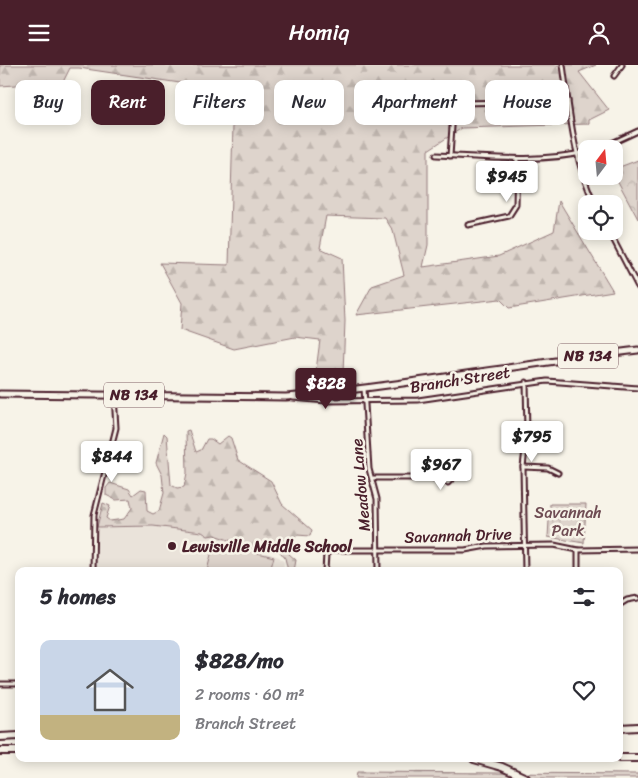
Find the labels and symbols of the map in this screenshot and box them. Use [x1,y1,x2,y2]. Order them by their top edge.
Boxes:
north arrow [578,140,622,185]
pin: $945 [477,161,537,203]
road number: NB 134 [558,343,618,369]
street label: Branch Street [408,357,512,402]
pin: $828 [296,367,356,410]
road number: NB 134 [104,383,164,407]
pin: $795 [502,421,562,463]
street label: Meadow Lane [342,437,379,533]
pin: $844 [82,441,142,483]
pin: $967 [411,449,471,491]
park label: Savannah Park [534,498,602,545]
street label: Savannah Drive [404,519,512,552]
place label: Lewisville Middle School [182,532,353,561]
marker: Lewisville Middle School [166,540,178,552]

